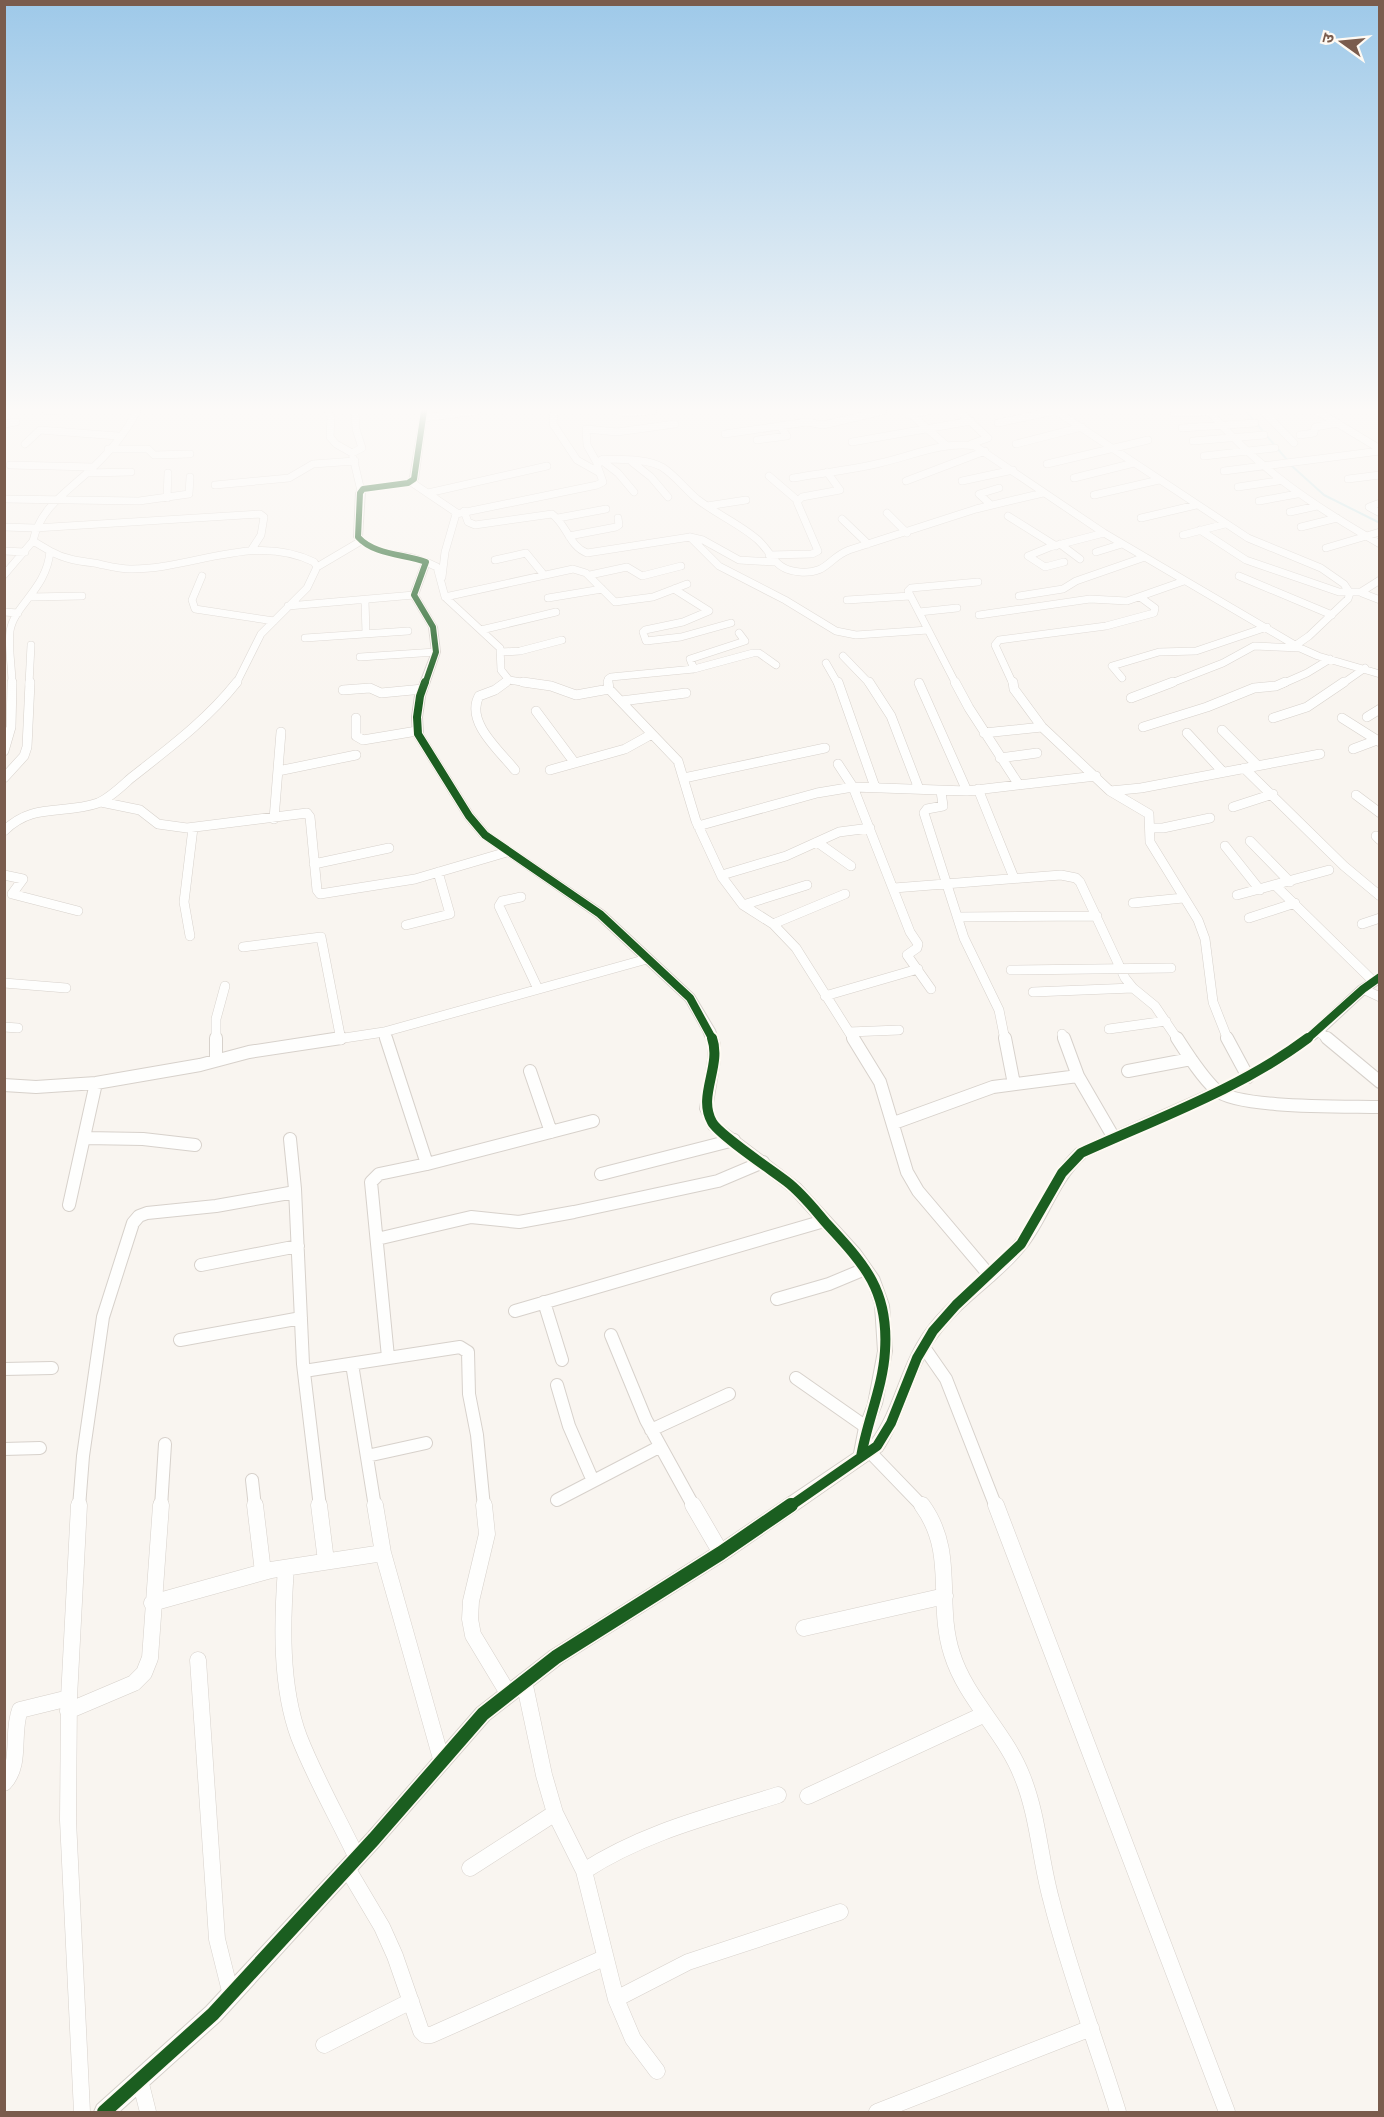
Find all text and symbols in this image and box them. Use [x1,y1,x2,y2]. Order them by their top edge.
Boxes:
north arrow [1312,12,1372,72]
text: उ [1316,30,1340,45]

